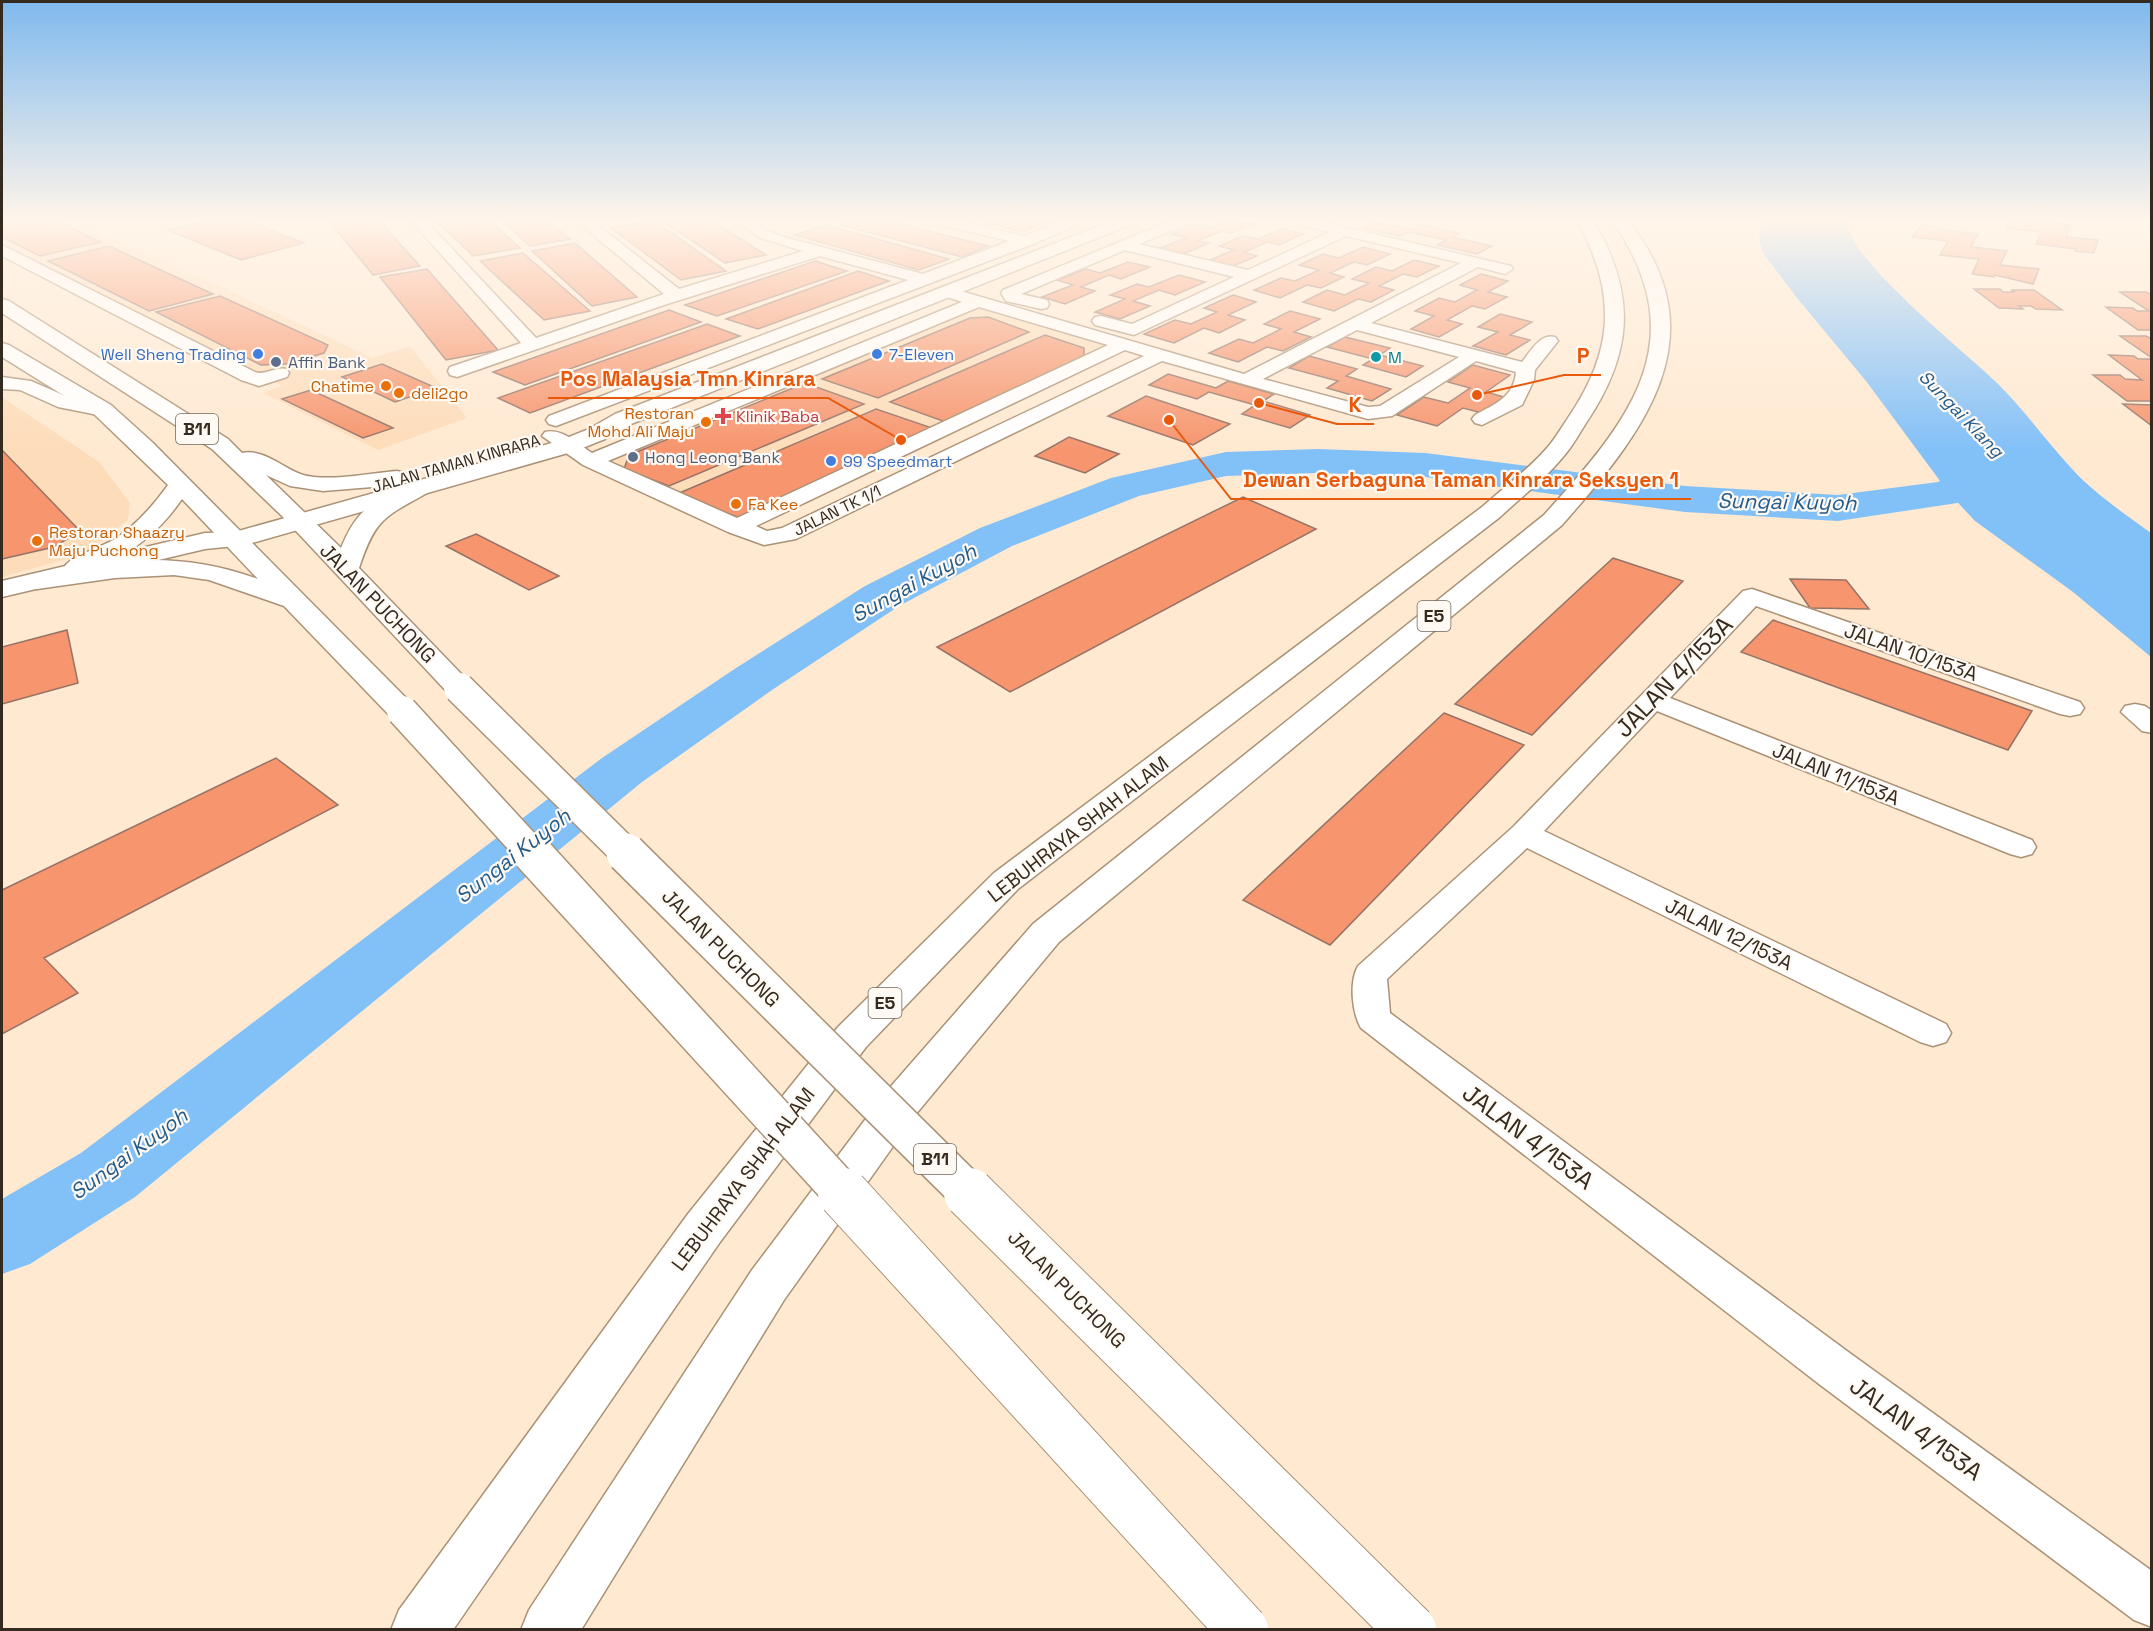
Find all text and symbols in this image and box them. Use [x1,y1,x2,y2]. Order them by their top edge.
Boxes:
callout: P [1564,336,1601,375]
text: P [1577,342,1590,369]
place label: Well Sheng Trading [101,344,246,365]
place label: 7-Eleven [889,344,954,365]
marker: Well Sheng Trading [251,347,265,361]
marker: 7-Eleven [870,347,884,361]
place label: M [1388,347,1402,368]
marker: M [1369,350,1383,364]
place label: Affin Bank [288,352,366,373]
marker: Affin Bank [269,355,283,369]
callout: Pos Malaysia Tmn Kinrara [548,359,828,398]
text: Pos Malaysia Tmn Kinrara [560,365,816,392]
water label: Sungai Klang [1914,365,2010,463]
place label: Chatime [311,376,374,397]
marker: Chatime [379,379,393,393]
place label: deli2go [411,383,468,404]
callout: K [1337,385,1374,424]
marker: deli2go [392,386,406,400]
text: K [1348,391,1362,418]
place label: Restoran Mohd Ali Maju [587,403,694,442]
place label: Klinik Baba [736,406,819,427]
marker: Klinik Baba [714,407,732,425]
road number: B11 [176,414,218,444]
marker: Restoran Mohd Ali Maju [699,415,713,429]
street label: JALAN TAMAN KINRARA [370,429,543,498]
place label: Hong Leong Bank [645,447,780,468]
marker: Hong Leong Bank [626,450,640,464]
place label: 99 Speedmart [843,451,952,472]
marker: 99 Speedmart [824,454,838,468]
callout: Dewan Serbaguna Taman Kinrara Seksyen 1 [1231,460,1691,499]
text: Dewan Serbaguna Taman Kinrara Seksyen 1 [1243,466,1679,493]
street label: JALAN TK 1/1 [790,480,884,541]
water label: Sungai Kuyoh [1717,487,1858,516]
place label: Fa Kee [748,494,798,515]
marker: Fa Kee [729,497,743,511]
place label: Restoran Shaazry Maju Puchong [49,522,185,561]
marker: Restoran Shaazry Maju Puchong [30,534,44,548]
water label: Sungai Kuyoh [846,537,982,628]
street label: JALAN PUCHONG [314,538,442,668]
road number: E5 [1418,601,1450,631]
street label: JALAN 4/153A [1608,609,1739,744]
street label: JALAN 10/153A [1841,617,1982,687]
street label: JALAN 11/153A [1769,737,1904,811]
street label: LEBUHRAYA SHAH ALAM [982,750,1174,908]
water label: Sungai Kuyoh [450,802,577,909]
street label: JALAN PUCHONG [656,883,786,1013]
street label: JALAN 12/153A [1661,892,1797,976]
road number: E5 [868,988,902,1018]
street label: JALAN 4/153A [1456,1077,1600,1196]
street label: LEBUHRAYA SHAH ALAM [665,1082,821,1276]
water label: Sungai Kuyoh [65,1101,194,1205]
road number: B11 [914,1144,956,1174]
street label: JALAN PUCHONG [1002,1224,1132,1354]
street label: JALAN 4/153A [1844,1370,1989,1487]

